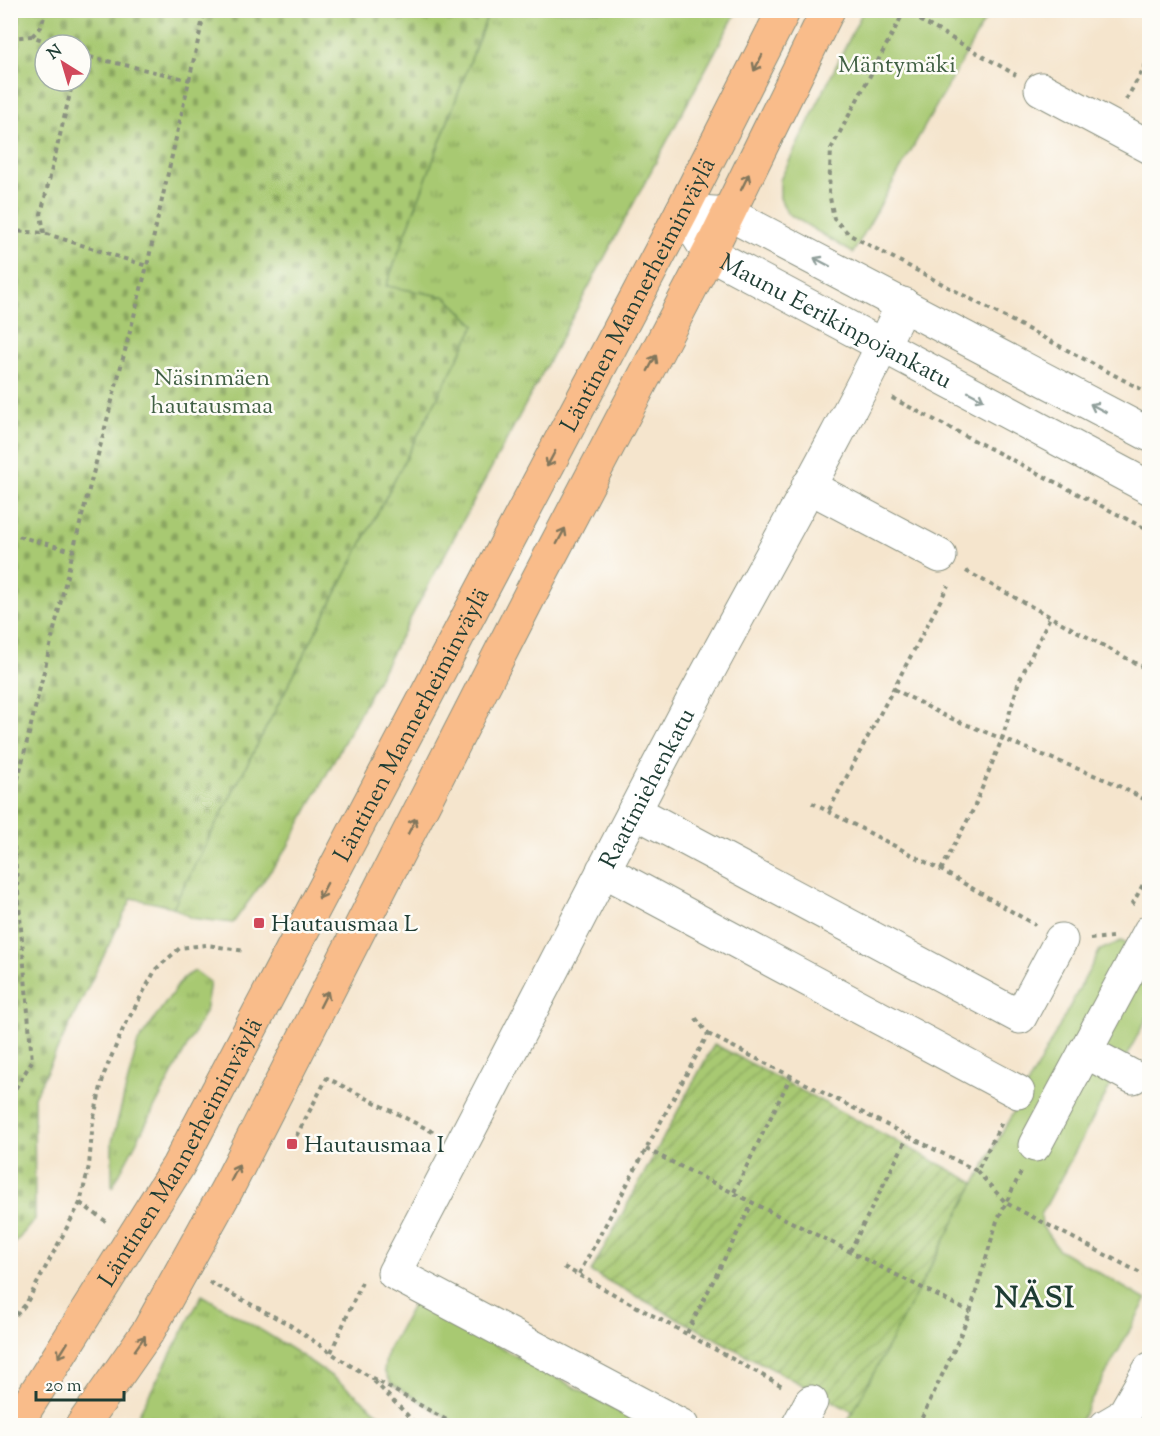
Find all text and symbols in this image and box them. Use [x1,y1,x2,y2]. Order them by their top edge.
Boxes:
north arrow [33,33,93,93]
text: N [43,40,68,66]
park label: Mäntymäki [838,49,956,83]
one-way arrow [752,53,763,71]
street label: Läntinen Mannerheiminväylä [553,153,725,439]
one-way arrow [739,173,751,191]
street label: Maunu Eerikinpojankatu [713,247,958,399]
one-way arrow [813,256,831,268]
one-way arrow [646,354,658,372]
park label: Näsinmäen hautausmaa [151,362,273,424]
one-way arrow [967,390,984,402]
one-way arrow [1090,402,1107,414]
one-way arrow [545,450,557,467]
one-way arrow [556,527,567,545]
street label: Läntinen Mannerheiminväylä [326,583,499,868]
street label: Raatimiehenkatu [592,702,705,875]
one-way arrow [407,817,418,835]
one-way arrow [317,882,328,900]
place label: Hautausmaa L [271,908,418,942]
marker: Hautausmaa L [252,916,266,930]
one-way arrow [318,991,330,1009]
street label: Läntinen Mannerheiminväylä [91,1012,272,1294]
place label: Hautausmaa I [304,1129,445,1163]
marker: Hautausmaa I [285,1137,299,1151]
one-way arrow [230,1165,241,1183]
district label: NÄSI [994,1278,1076,1321]
one-way arrow [134,1336,146,1352]
one-way arrow [57,1341,69,1358]
scale bar [36,1364,124,1402]
text: 20 m [45,1374,82,1400]

